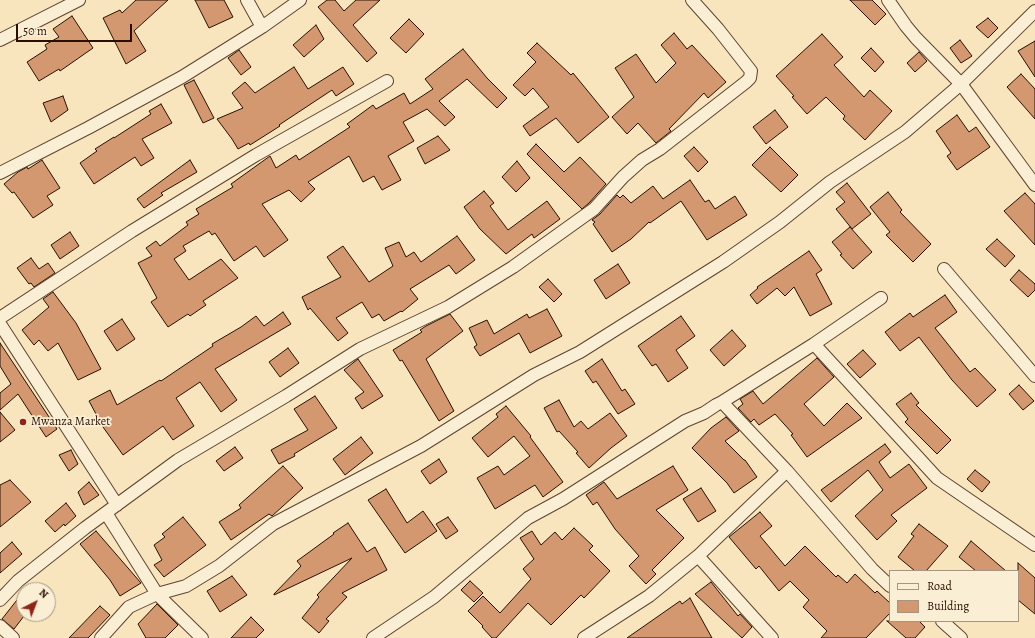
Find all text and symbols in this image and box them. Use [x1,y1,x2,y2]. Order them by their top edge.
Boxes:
scale bar [18,16,134,42]
text: 50 m [23,23,47,39]
place label: Mwanza Market [31,415,110,429]
marker: Mwanza Market [18,417,28,427]
legend [889,570,1019,622]
text: Road [927,578,952,594]
north arrow [16,582,56,622]
text: N [36,585,52,602]
text: Building [927,598,969,614]

